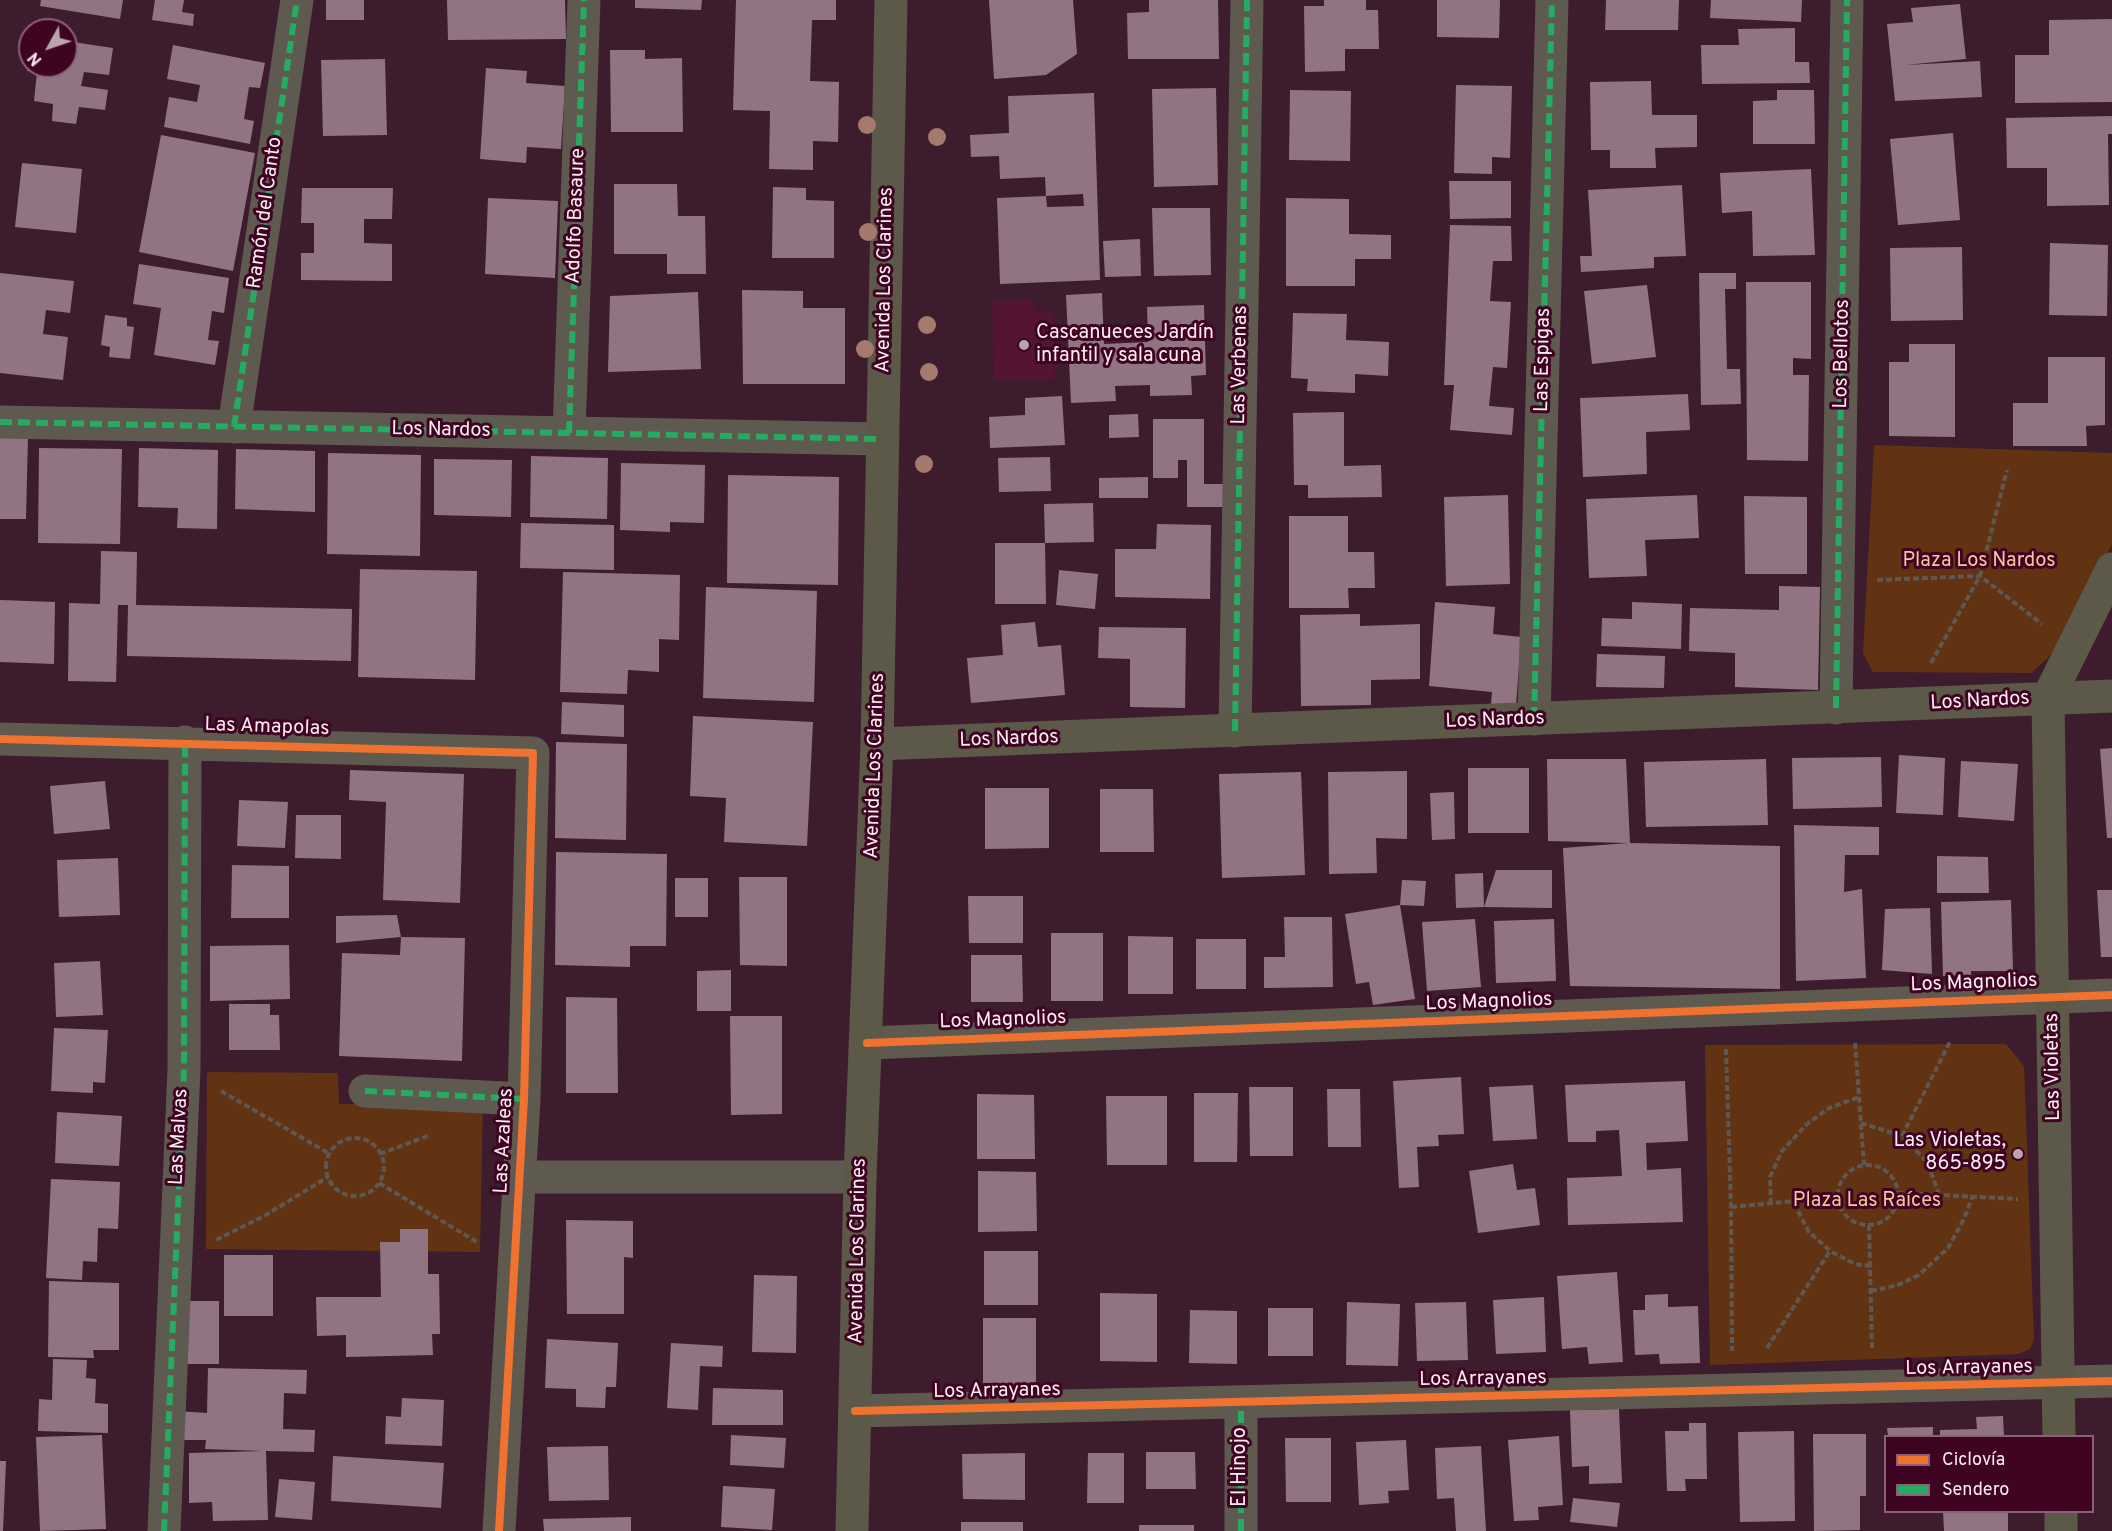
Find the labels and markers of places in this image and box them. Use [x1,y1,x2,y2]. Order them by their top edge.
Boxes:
place label: Cascanueces Jardín infantil y sala cuna [1036,322,1214,369]
marker: Cascanueces Jardín infantil y sala cuna [1017,338,1031,352]
place label: Las Violetas, 865-895 [1893,1130,2006,1177]
marker: Las Violetas, 865-895 [2011,1147,2025,1161]

